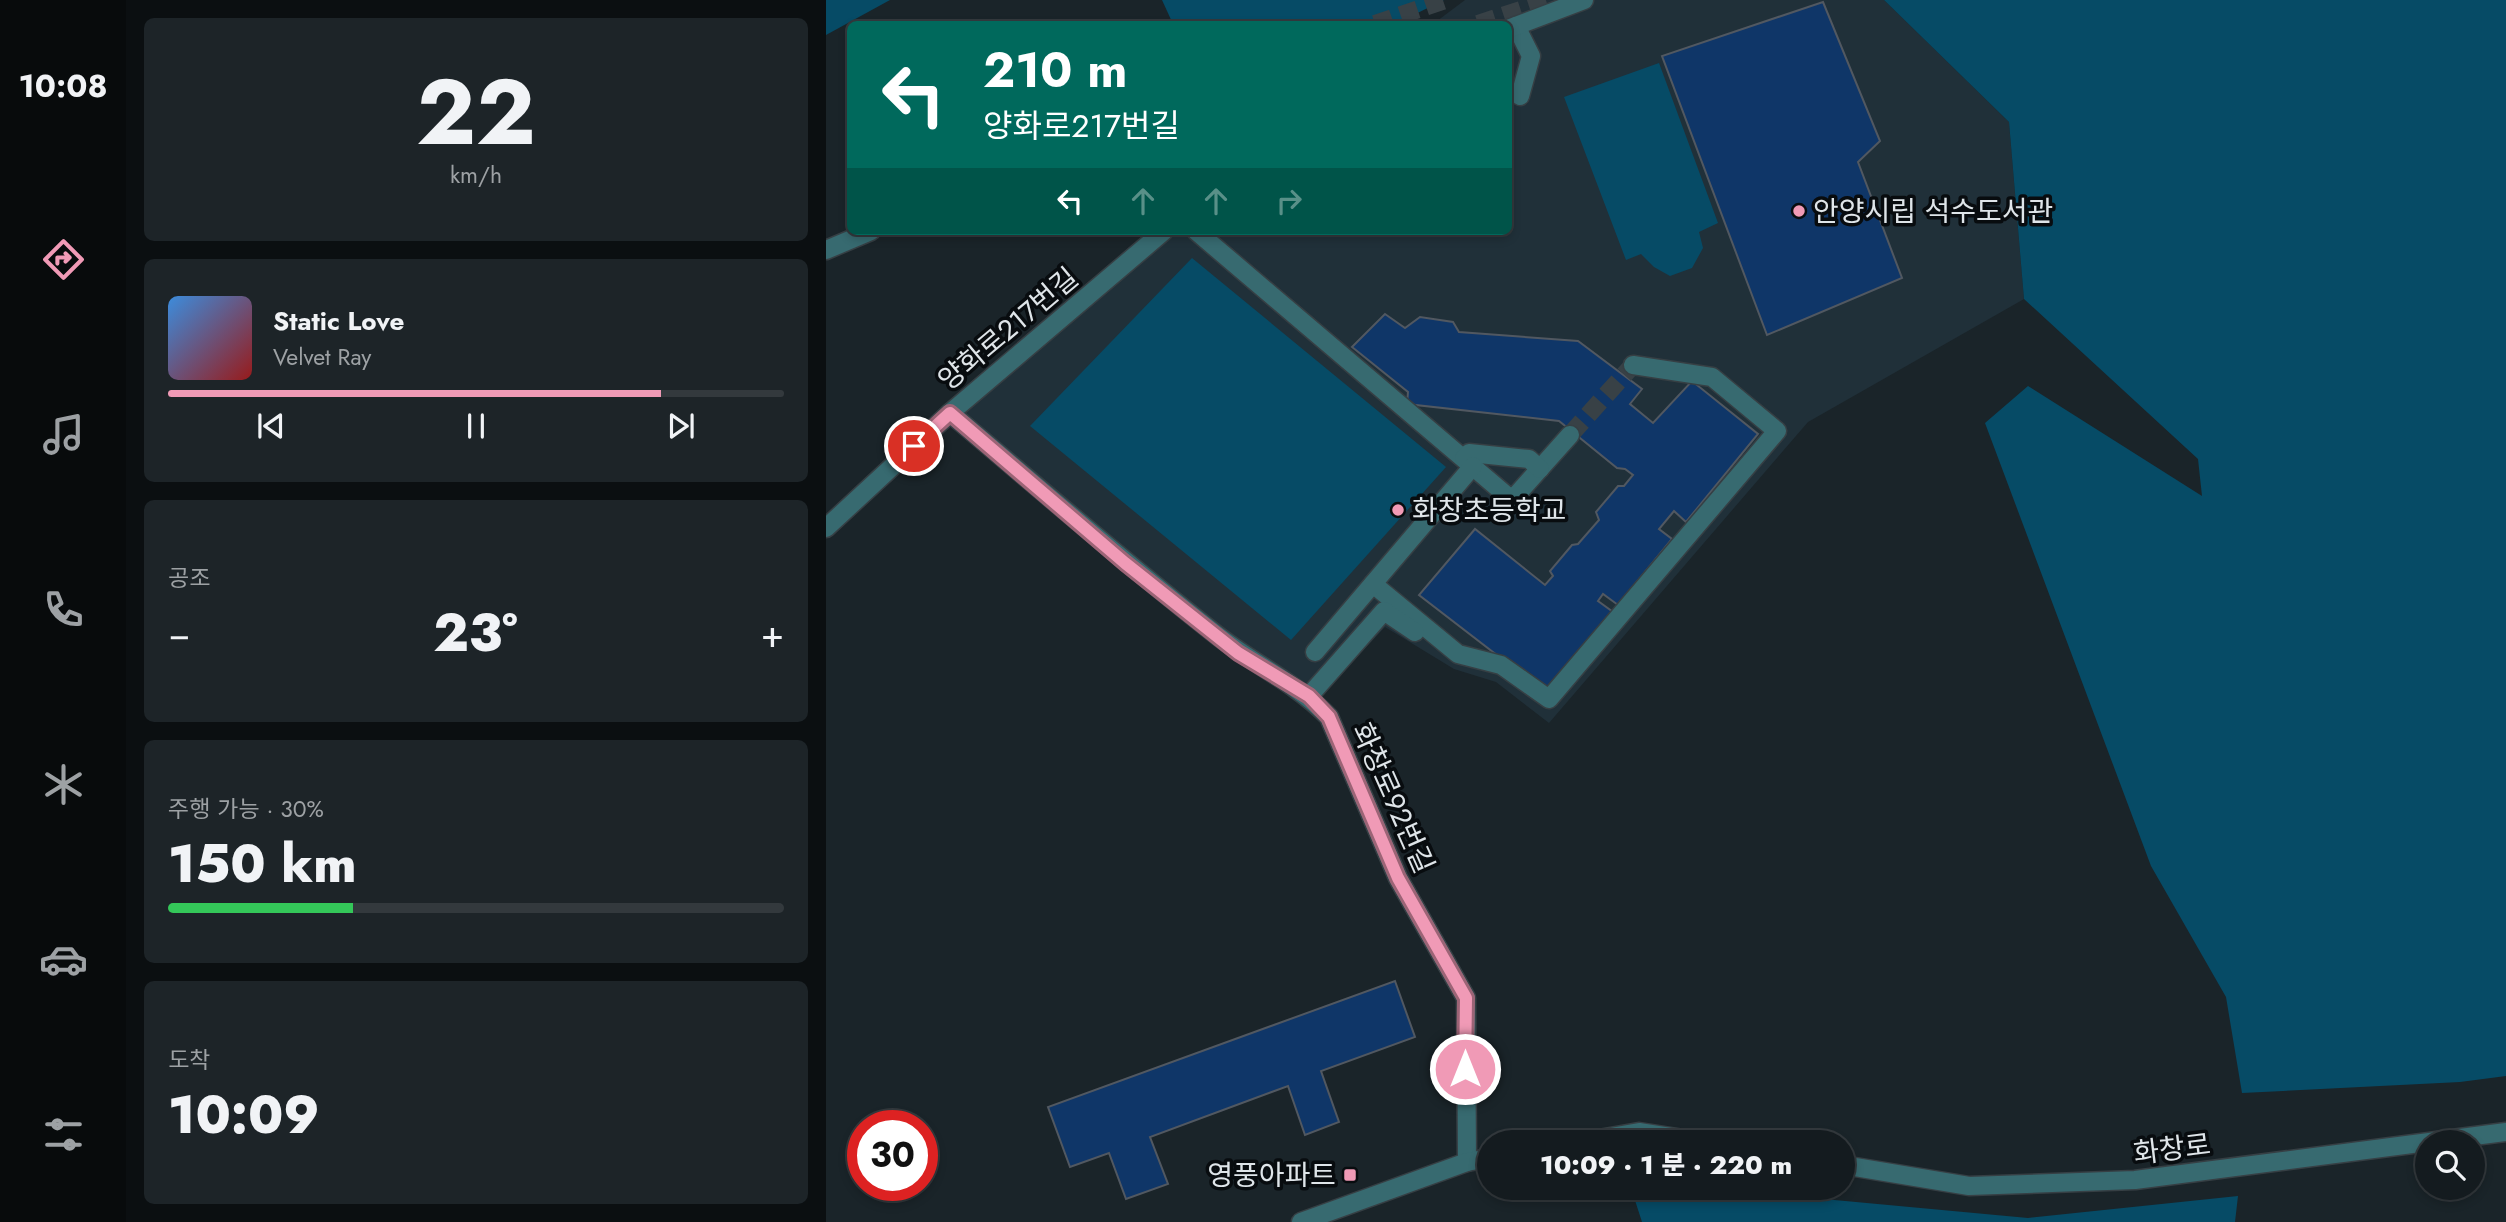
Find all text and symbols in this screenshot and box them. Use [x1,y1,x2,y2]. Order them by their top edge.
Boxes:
text: 210 m [983,35,1127,105]
text: 22 [416,47,536,178]
icon: left [868,49,959,140]
text: 10:08 [18,63,108,109]
text: 양화로217번길 [983,103,1180,149]
text: km/h [450,158,502,192]
icon: left [1051,182,1089,220]
icon: ahead [1124,182,1162,220]
icon: ahead [1197,182,1235,220]
icon: right [1270,182,1308,220]
place label: 안양시립 석수도서관 [1813,191,2053,232]
marker: 안양시립 석수도서관 [1791,203,1807,219]
icon: directions [39,235,88,284]
street label: 양화로217번길 [929,258,1087,400]
text: Static Love [273,302,405,340]
text: Velvet Ray [273,340,371,374]
icon: previous [252,407,290,445]
icon: pause [457,407,495,445]
icon: next [662,407,700,445]
icon: music [39,410,88,459]
pin [884,416,944,476]
icon: arrive [895,427,933,465]
place label: 화창초등학교 [1412,490,1567,531]
marker: 화창초등학교 [1390,502,1406,518]
text: 공조 [168,561,210,595]
icon: phone [39,585,88,634]
text: 23° [433,595,518,671]
text: − [168,606,190,661]
text: + [761,606,784,661]
street label: 화창로92번길 [1342,716,1444,880]
icon: climate [39,760,88,809]
text: 주행 가능 · 30% [168,792,324,826]
text: 150 km [168,826,357,902]
icon: car [39,935,88,984]
position arrow [1428,1032,1502,1106]
text: 도착 [168,1043,210,1077]
text: 10:09 [168,1077,320,1153]
icon: filters [39,1110,88,1159]
speed limit sign: 30 [847,1110,938,1201]
street label: 화창로 [2131,1124,2213,1174]
map controls [2415,1130,2485,1200]
button: search [2415,1130,2485,1200]
text: 10:09 · 1 분 · 220 m [1540,1146,1792,1184]
place label: 영풍아파트 [1207,1155,1336,1196]
marker: 영풍아파트 [1342,1167,1358,1183]

